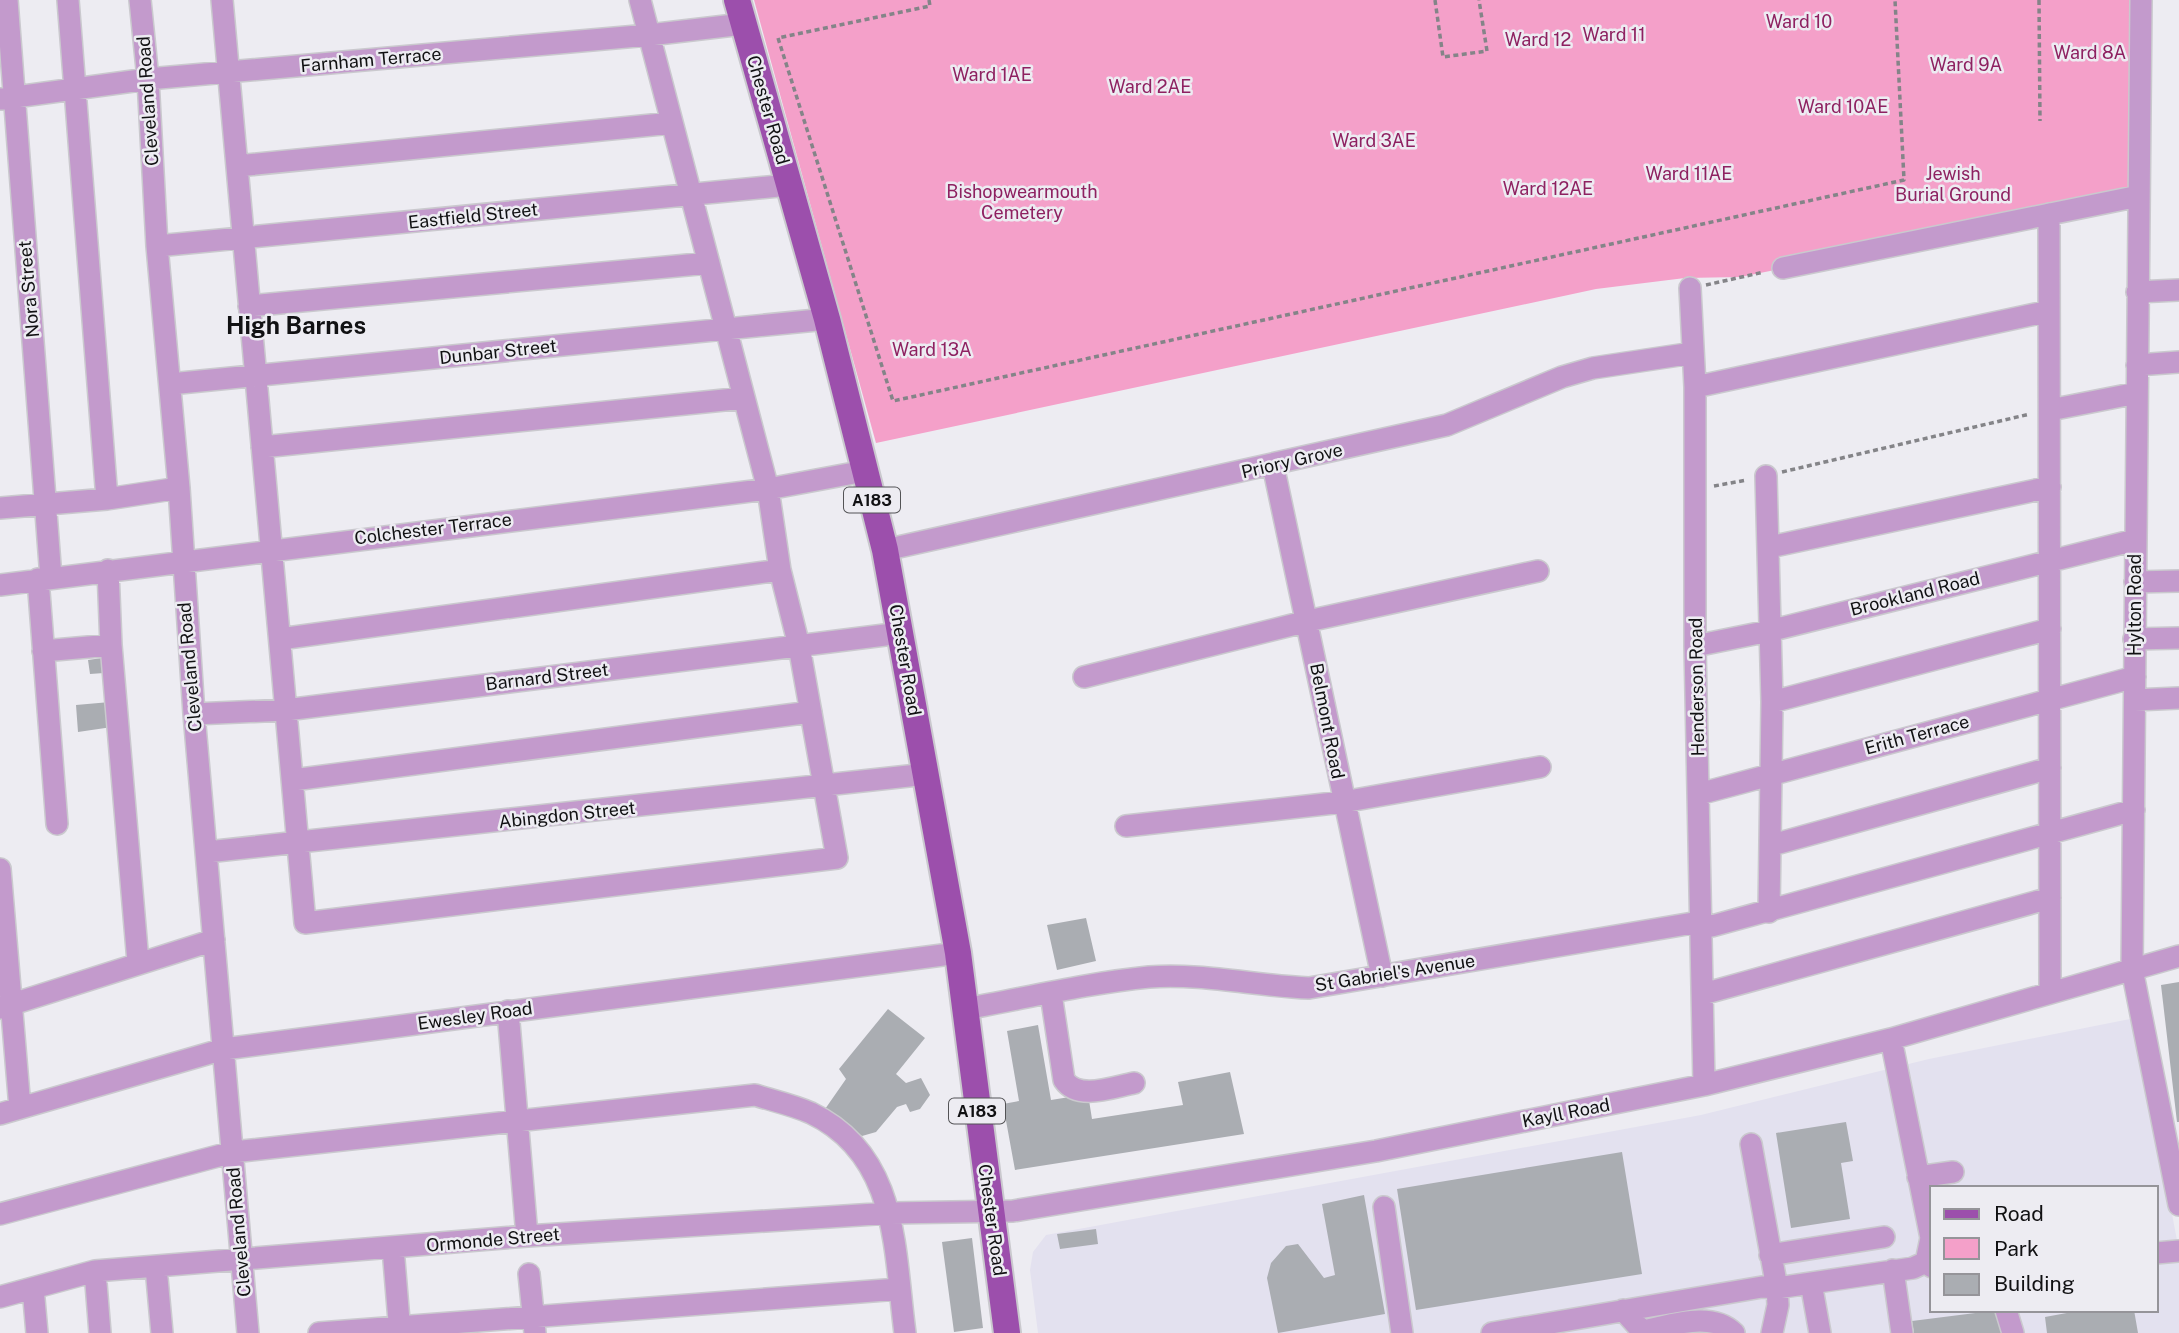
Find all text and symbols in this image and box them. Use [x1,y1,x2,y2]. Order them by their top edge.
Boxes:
park label: Ward 10 [1766,11,1832,32]
park label: Ward 11 [1583,24,1646,45]
park label: Ward 12 [1505,29,1571,50]
street label: Cleveland Road [132,35,163,167]
park label: Ward 8A [2054,42,2127,63]
street label: Farnham Terrace [300,43,442,76]
street label: Chester Road [743,53,794,167]
park label: Ward 9A [1930,54,2002,75]
park label: Ward 1AE [952,64,1032,85]
park label: Ward 2AE [1108,76,1192,97]
park label: Ward 10AE [1798,96,1888,117]
park label: Ward 3AE [1332,130,1416,151]
park label: Ward 11AE [1646,163,1732,184]
park label: Jewish Burial Ground [1895,163,2011,205]
park label: Ward 12AE [1503,178,1593,199]
park label: Bishopwearmouth Cemetery [946,181,1098,223]
street label: Eastfield Street [407,198,539,233]
street label: Nora Street [14,240,43,338]
district label: High Barnes [226,311,366,339]
street label: Dunbar Street [438,335,558,368]
park label: Ward 13A [892,339,972,360]
street label: Priory Grove [1239,439,1345,482]
road number: A183 [844,488,900,512]
street label: Colchester Terrace [353,508,513,549]
street label: Hylton Road [2124,554,2145,656]
street label: Brookland Road [1848,567,1982,620]
street label: Cleveland Road [173,601,206,733]
street label: Chester Road [885,603,926,717]
street label: Henderson Road [1685,617,1708,757]
street label: Barnard Street [484,659,610,694]
street label: Belmont Road [1306,661,1349,781]
street label: Erith Terrace [1862,710,1971,759]
street label: Abingdon Street [497,797,636,832]
street label: St Gabriel's Avenue [1313,949,1476,996]
street label: Ewesley Road [416,997,534,1034]
street label: Kayll Road [1520,1094,1612,1131]
road number: A183 [949,1098,1005,1124]
street label: Chester Road [974,1163,1011,1277]
street label: Cleveland Road [222,1166,255,1298]
legend [1930,1186,2158,1312]
text: Road [1994,1201,2044,1226]
street label: Ormonde Street [425,1223,561,1256]
text: Park [1994,1236,2039,1261]
text: Building [1994,1271,2075,1296]

